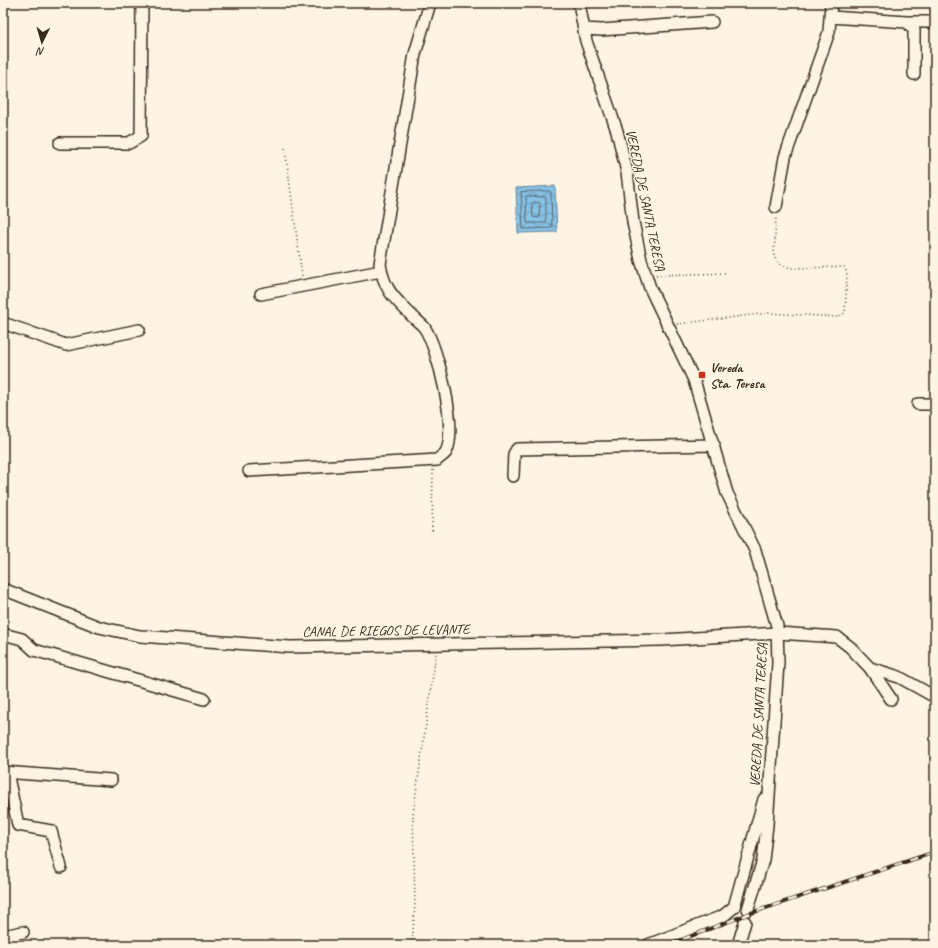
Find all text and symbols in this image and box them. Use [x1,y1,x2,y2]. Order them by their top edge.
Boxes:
north arrow [22,22,62,62]
text: N [35,45,45,59]
street label: VEREDA DE SANTA TERESA [622,128,669,273]
place label: Vereda Sta. Teresa [710,359,766,392]
marker: Vereda Sta. Teresa [697,370,707,380]
street label: CANAL DE RIEGOS DE LEVANTE [302,621,471,640]
street label: VEREDA DE SANTA TERESA [746,642,771,788]

